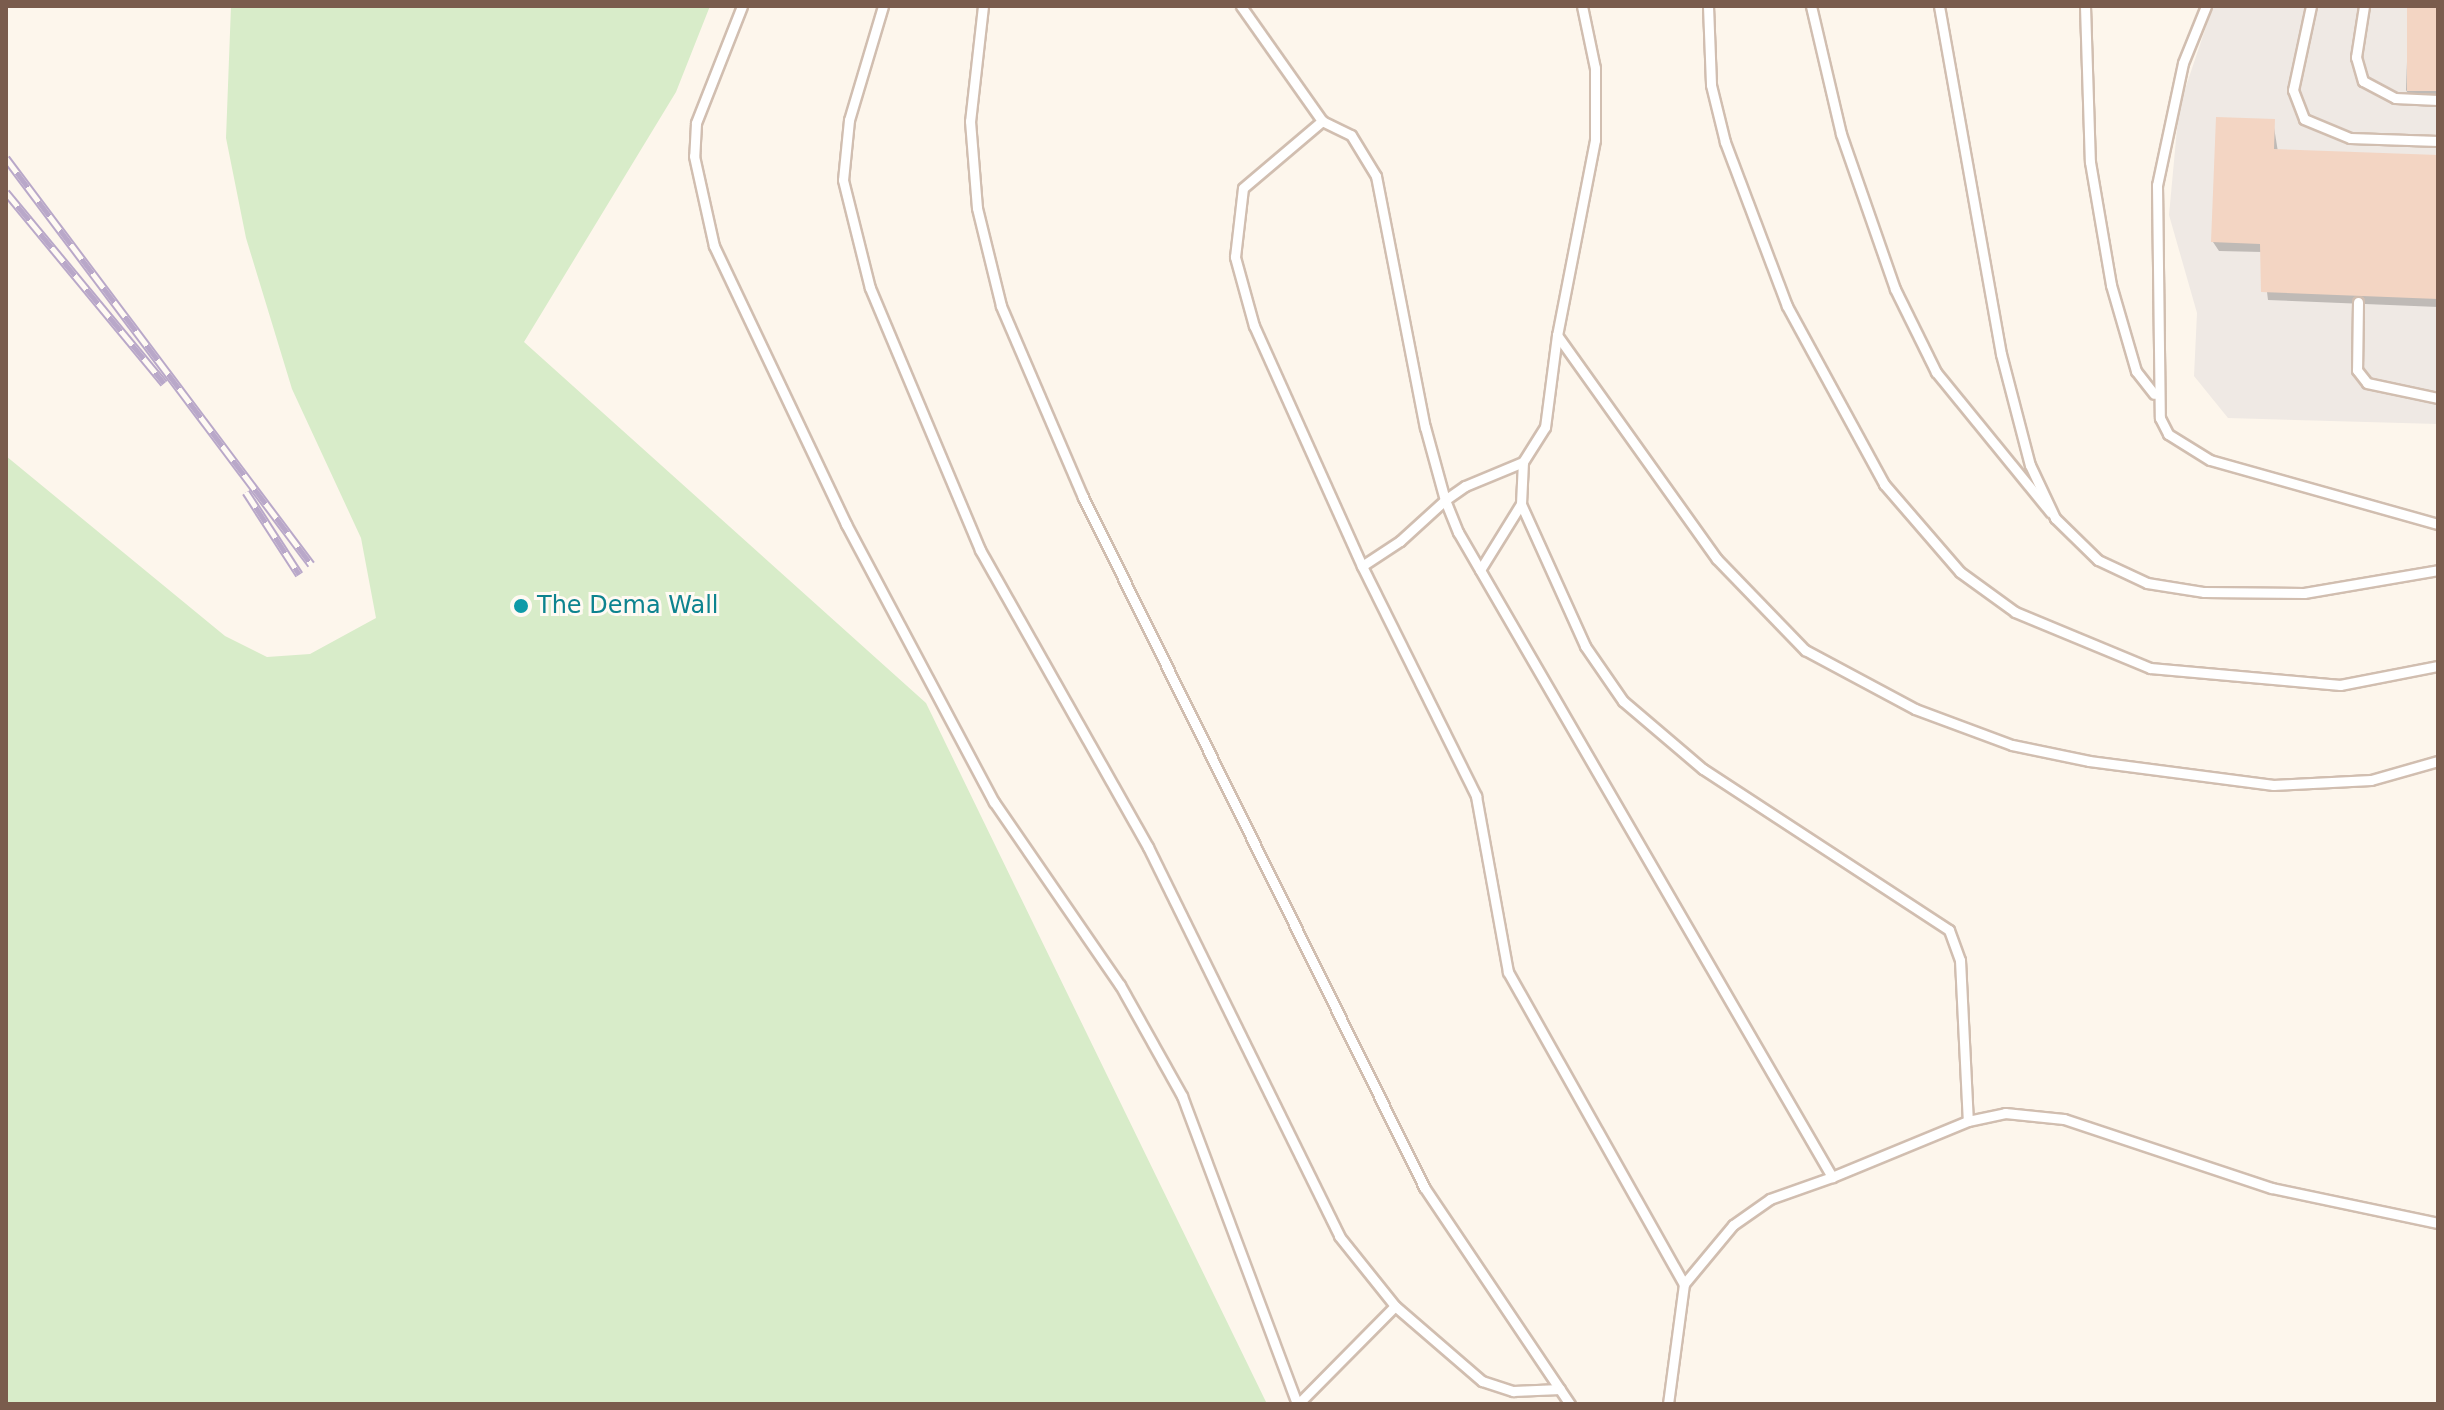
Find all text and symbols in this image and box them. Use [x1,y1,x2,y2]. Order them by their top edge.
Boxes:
place label: The Dema Wall [537,592,718,620]
marker: The Dema Wall [512,597,530,615]

